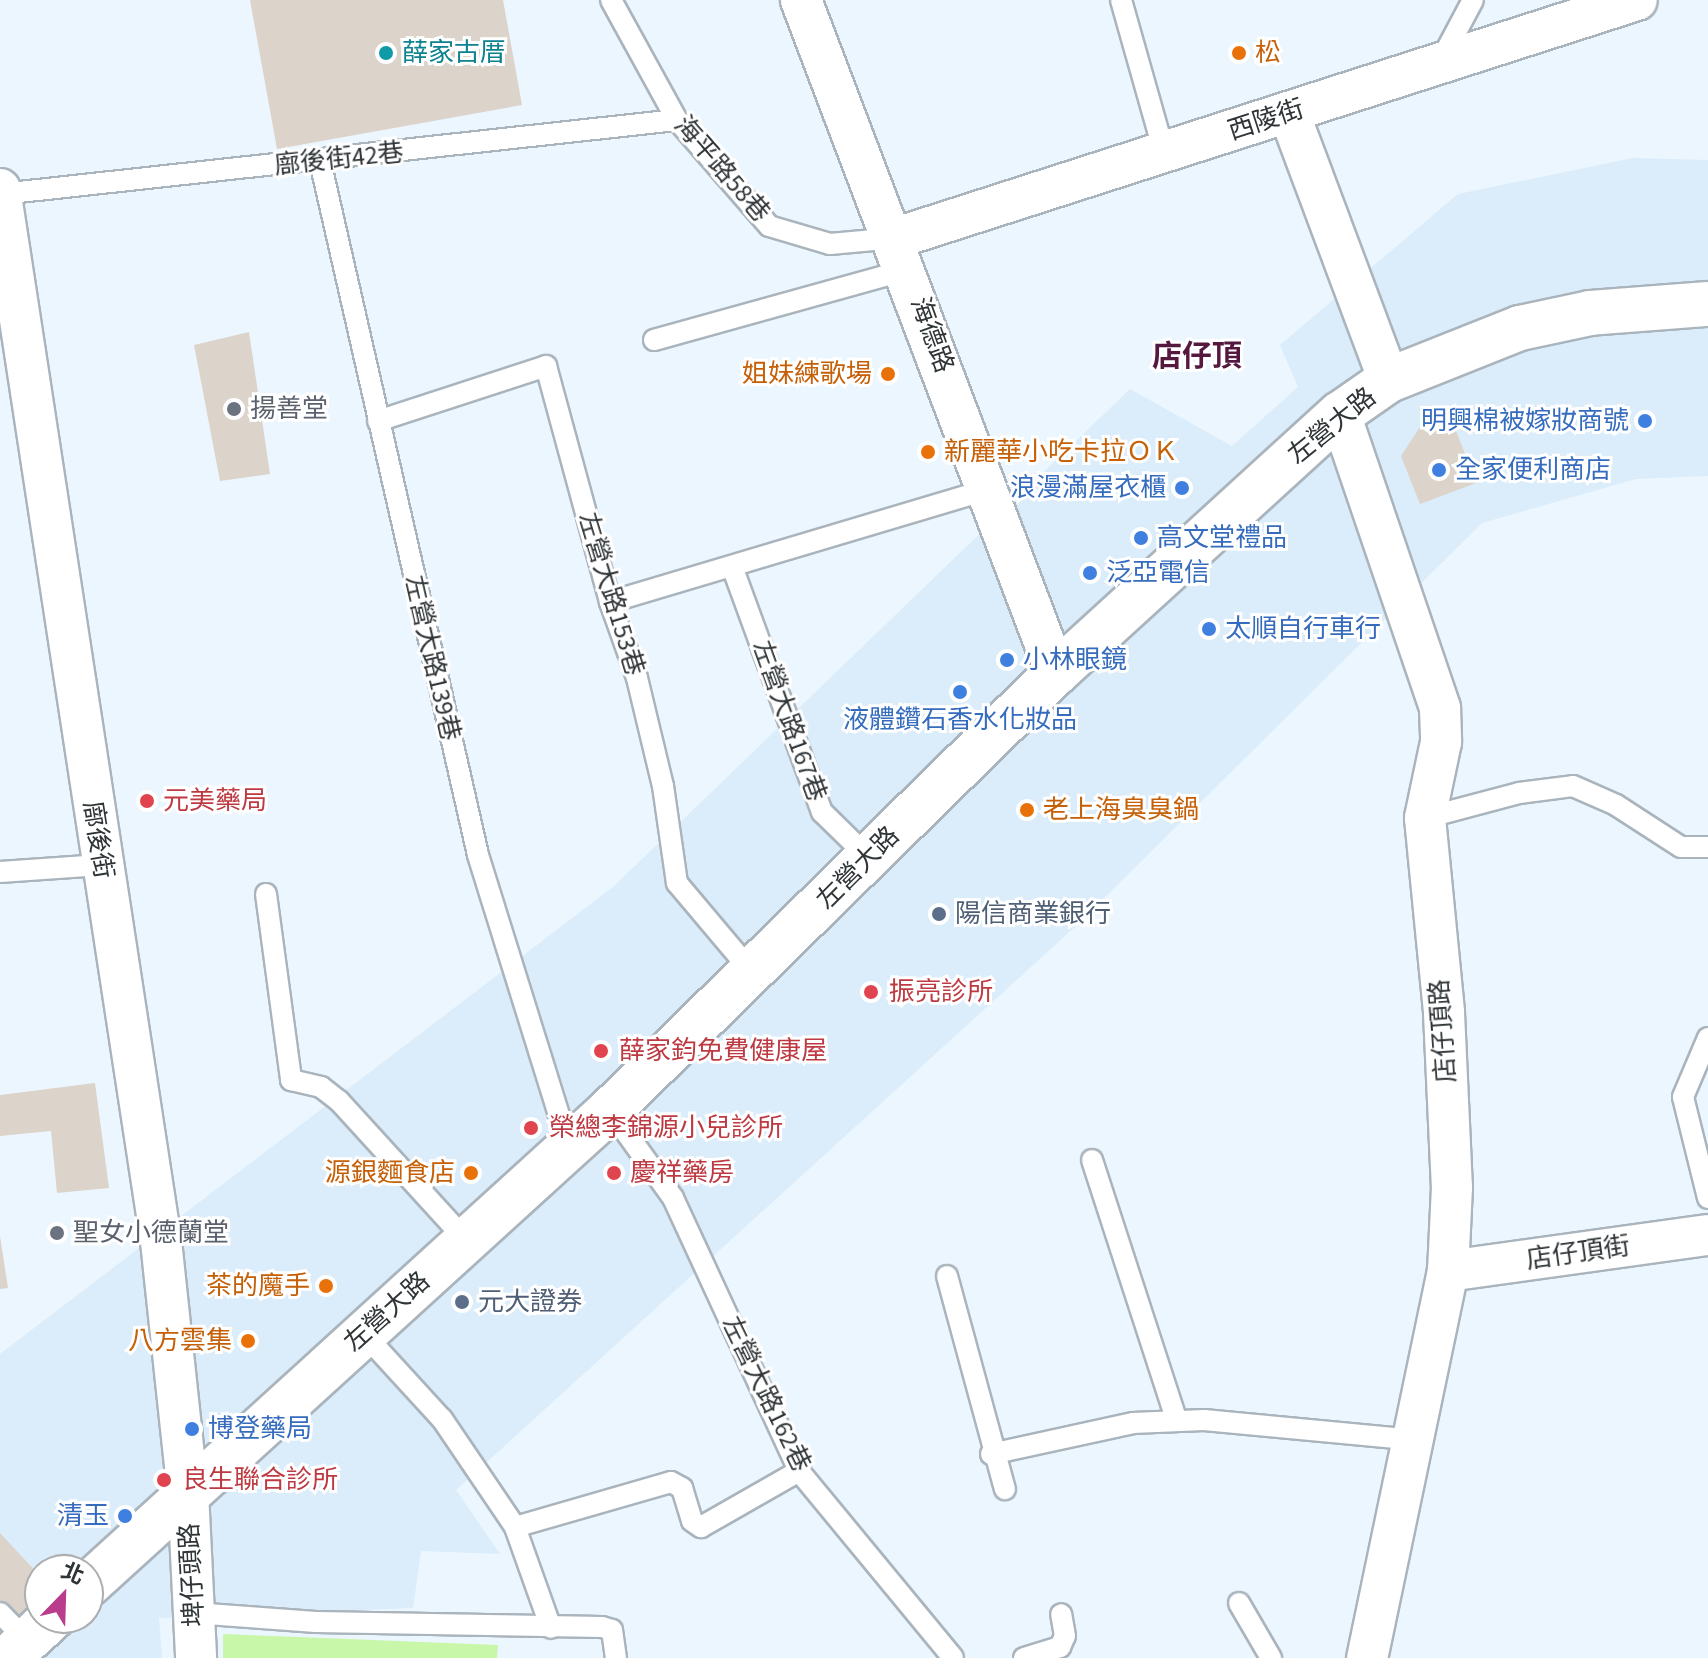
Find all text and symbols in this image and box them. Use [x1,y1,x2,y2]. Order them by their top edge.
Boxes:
place label: 薛家古厝 [402,37,506,69]
place label: 松 [1255,37,1281,69]
marker: 薛家古厝 [377,44,395,62]
marker: 松 [1230,44,1248,62]
street label: 西陵街 [1224,93,1308,147]
street label: 海平路58巷 [668,110,776,228]
street label: 廍後街42巷 [273,137,405,181]
street label: 海德路 [904,293,960,377]
district label: 店仔頂 [1152,339,1242,375]
place label: 姐妹練歌場 [742,358,872,390]
marker: 姐妹練歌場 [879,365,897,383]
street label: 左營大路 [1282,381,1382,471]
place label: 揚善堂 [250,393,328,425]
marker: 揚善堂 [225,400,243,418]
place label: 明興棉被嫁妝商號 [1421,405,1629,437]
marker: 明興棉被嫁妝商號 [1636,412,1654,430]
place label: 新麗華小吃卡拉ＯＫ [944,436,1178,468]
marker: 新麗華小吃卡拉ＯＫ [919,443,937,461]
place label: 全家便利商店 [1455,454,1611,486]
marker: 全家便利商店 [1430,461,1448,479]
place label: 浪漫滿屋衣櫃 [1010,472,1166,504]
marker: 浪漫滿屋衣櫃 [1173,479,1191,497]
street label: 左營大路153巷 [571,509,651,679]
place label: 高文堂禮品 [1157,522,1287,554]
marker: 高文堂禮品 [1132,529,1150,547]
place label: 泛亞電信 [1106,557,1210,589]
marker: 泛亞電信 [1081,564,1099,582]
street label: 左營大路139巷 [398,572,466,744]
place label: 太順自行車行 [1225,613,1381,645]
marker: 太順自行車行 [1200,620,1218,638]
street label: 左營大路167巷 [745,636,833,806]
place label: 小林眼鏡 [1023,644,1127,676]
marker: 小林眼鏡 [998,651,1016,669]
marker: 液體鑽石香水化妝品 [951,683,969,701]
place label: 液體鑽石香水化妝品 [843,704,1077,736]
place label: 元美藥局 [163,785,267,817]
marker: 元美藥局 [138,792,156,810]
place label: 老上海臭臭鍋 [1043,794,1199,826]
street label: 廍後街 [76,799,120,881]
marker: 老上海臭臭鍋 [1018,801,1036,819]
street label: 左營大路 [810,820,906,916]
place label: 陽信商業銀行 [955,898,1111,930]
marker: 陽信商業銀行 [930,905,948,923]
place label: 振亮診所 [889,976,993,1008]
street label: 店仔頂路 [1424,978,1462,1084]
marker: 振亮診所 [860,981,882,1003]
place label: 薛家鈞免費健康屋 [619,1035,827,1067]
marker: 薛家鈞免費健康屋 [590,1040,612,1062]
place label: 榮總李錦源小兒診所 [549,1112,783,1144]
marker: 榮總李錦源小兒診所 [520,1117,542,1139]
place label: 源銀麵食店 [325,1157,455,1189]
place label: 慶祥藥房 [630,1157,734,1189]
marker: 源銀麵食店 [462,1164,480,1182]
marker: 慶祥藥房 [605,1164,623,1182]
place label: 聖女小德蘭堂 [73,1217,229,1249]
marker: 聖女小德蘭堂 [48,1224,66,1242]
street label: 店仔頂街 [1524,1230,1632,1276]
street label: 左營大路 [338,1266,436,1358]
place label: 茶的魔手 [206,1270,310,1302]
marker: 茶的魔手 [317,1277,335,1295]
place label: 元大證券 [478,1286,582,1318]
marker: 元大證券 [453,1293,471,1311]
street label: 左營大路162巷 [715,1311,817,1477]
place label: 八方雲集 [128,1325,232,1357]
marker: 八方雲集 [239,1332,257,1350]
place label: 博登藥局 [208,1413,312,1445]
marker: 博登藥局 [183,1420,201,1438]
place label: 良生聯合診所 [182,1464,338,1496]
marker: 良生聯合診所 [153,1469,175,1491]
place label: 清玉 [57,1500,109,1532]
marker: 清玉 [116,1507,134,1525]
street label: 埤仔頭路 [174,1522,210,1628]
north arrow [24,1554,104,1634]
text: 北 [56,1555,89,1593]

